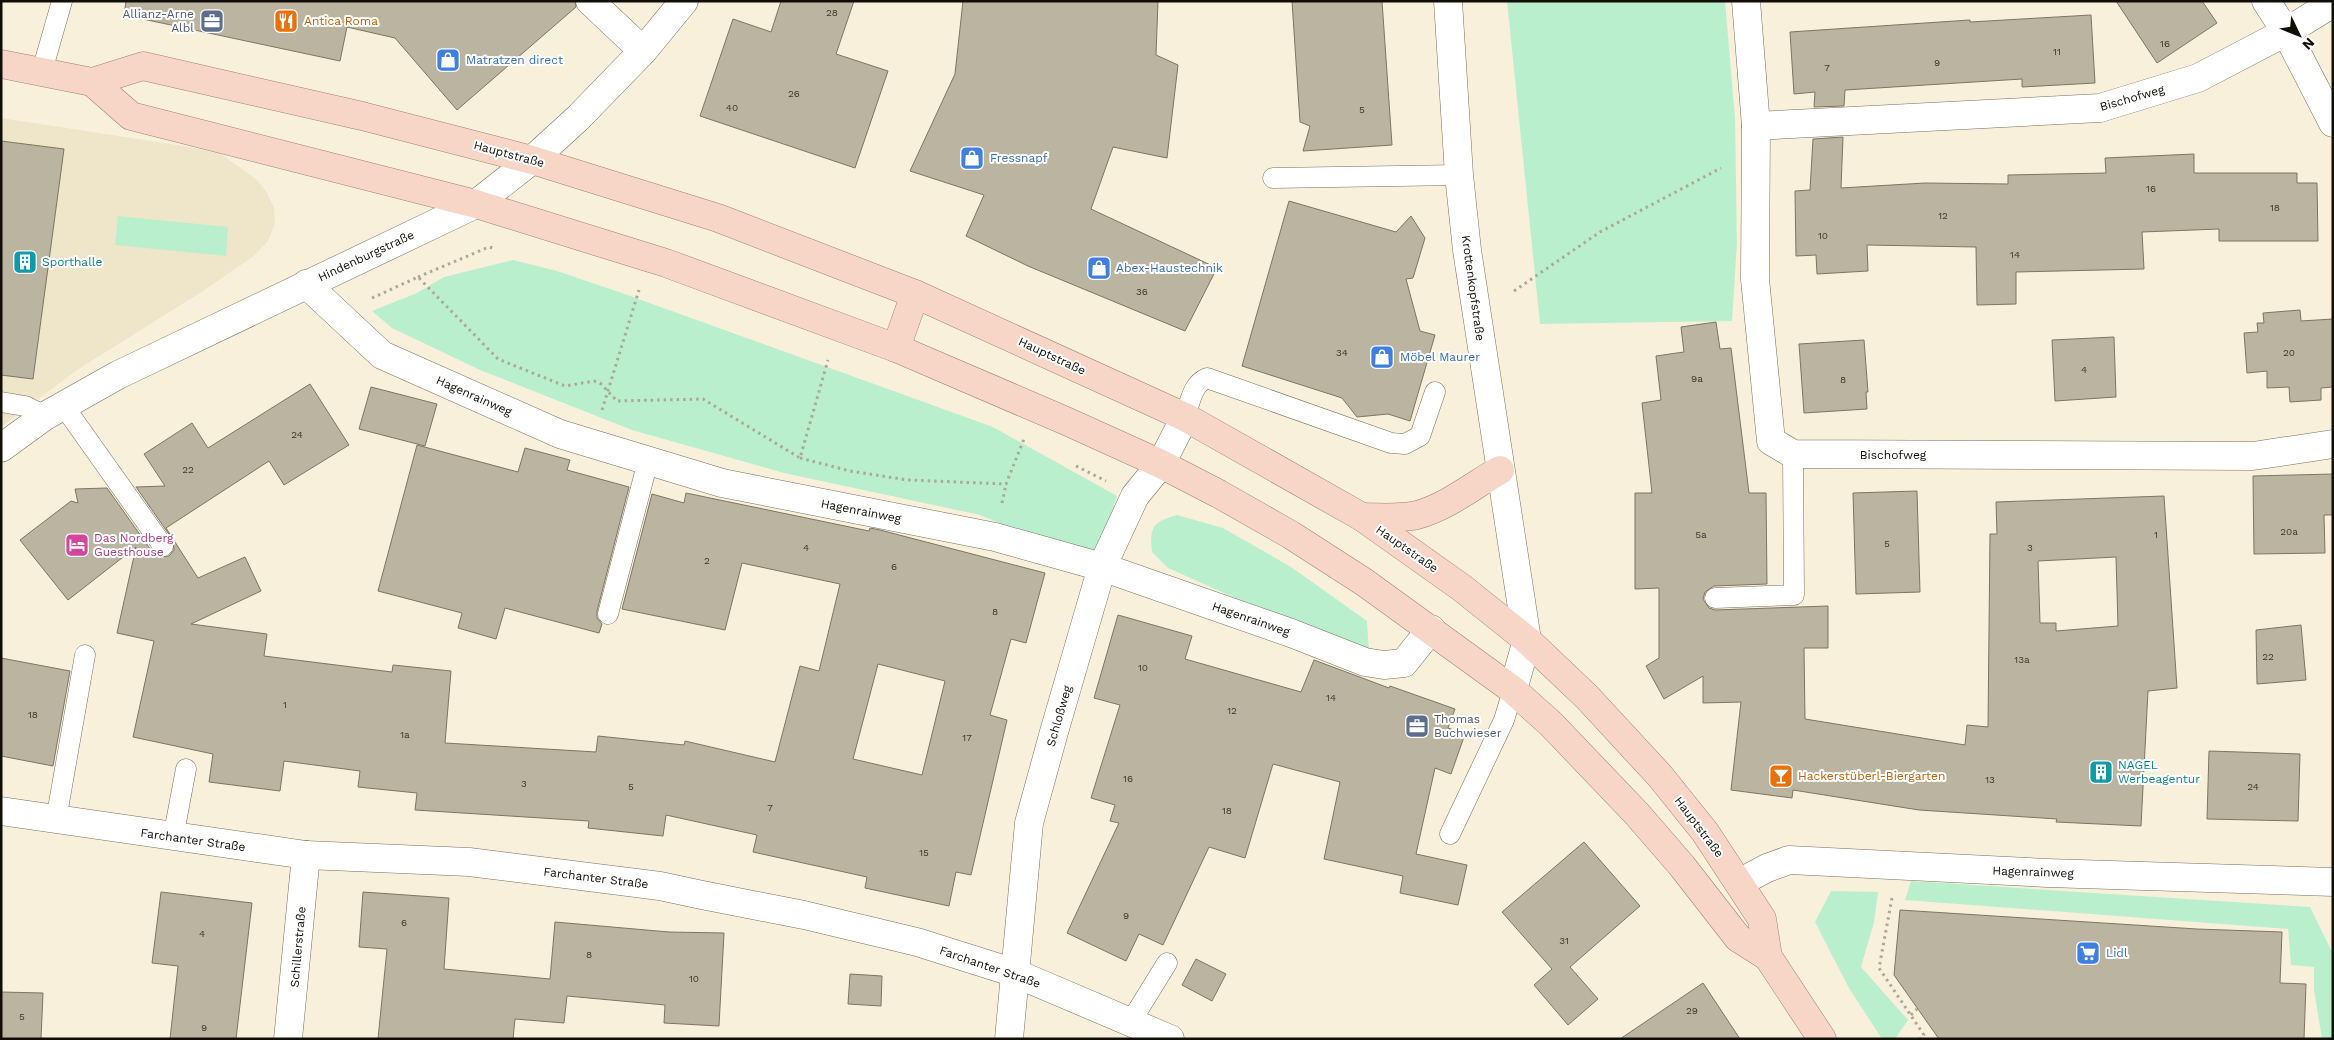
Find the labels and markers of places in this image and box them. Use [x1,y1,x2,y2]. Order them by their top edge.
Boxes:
place label: Allianz-Arne Albl [122,7,194,35]
office icon: Allianz-Arne Albl [199,8,225,34]
restaurant icon: Antica Roma [273,8,299,34]
place label: Antica Roma [304,14,378,28]
shop icon: Matratzen direct [435,47,461,73]
place label: Matratzen direct [466,53,563,67]
shop icon: Fressnapf [959,145,985,171]
place label: Fressnapf [990,151,1048,165]
building icon: Sporthalle [12,249,38,275]
place label: Sporthalle [42,255,102,269]
shop icon: Abex-Haustechnik [1086,255,1112,281]
place label: Abex-Haustechnik [1116,261,1223,275]
shop icon: Möbel Maurer [1369,344,1395,370]
place label: Möbel Maurer [1400,350,1480,364]
place label: Das Nordberg Guesthouse [94,531,174,559]
hotel icon: Das Nordberg Guesthouse [64,532,90,558]
place label: Thomas Buchwieser [1434,712,1502,740]
office icon: Thomas Buchwieser [1404,713,1430,739]
place label: NAGEL Werbeagentur [2118,758,2200,786]
building icon: NAGEL Werbeagentur [2088,759,2114,785]
bar icon: Hackerstüberl-Biergarten [1768,763,1794,789]
place label: Hackerstüberl-Biergarten [1798,769,1945,783]
supermarket icon: Lidl [2075,940,2101,966]
place label: Lidl [2106,946,2128,960]

